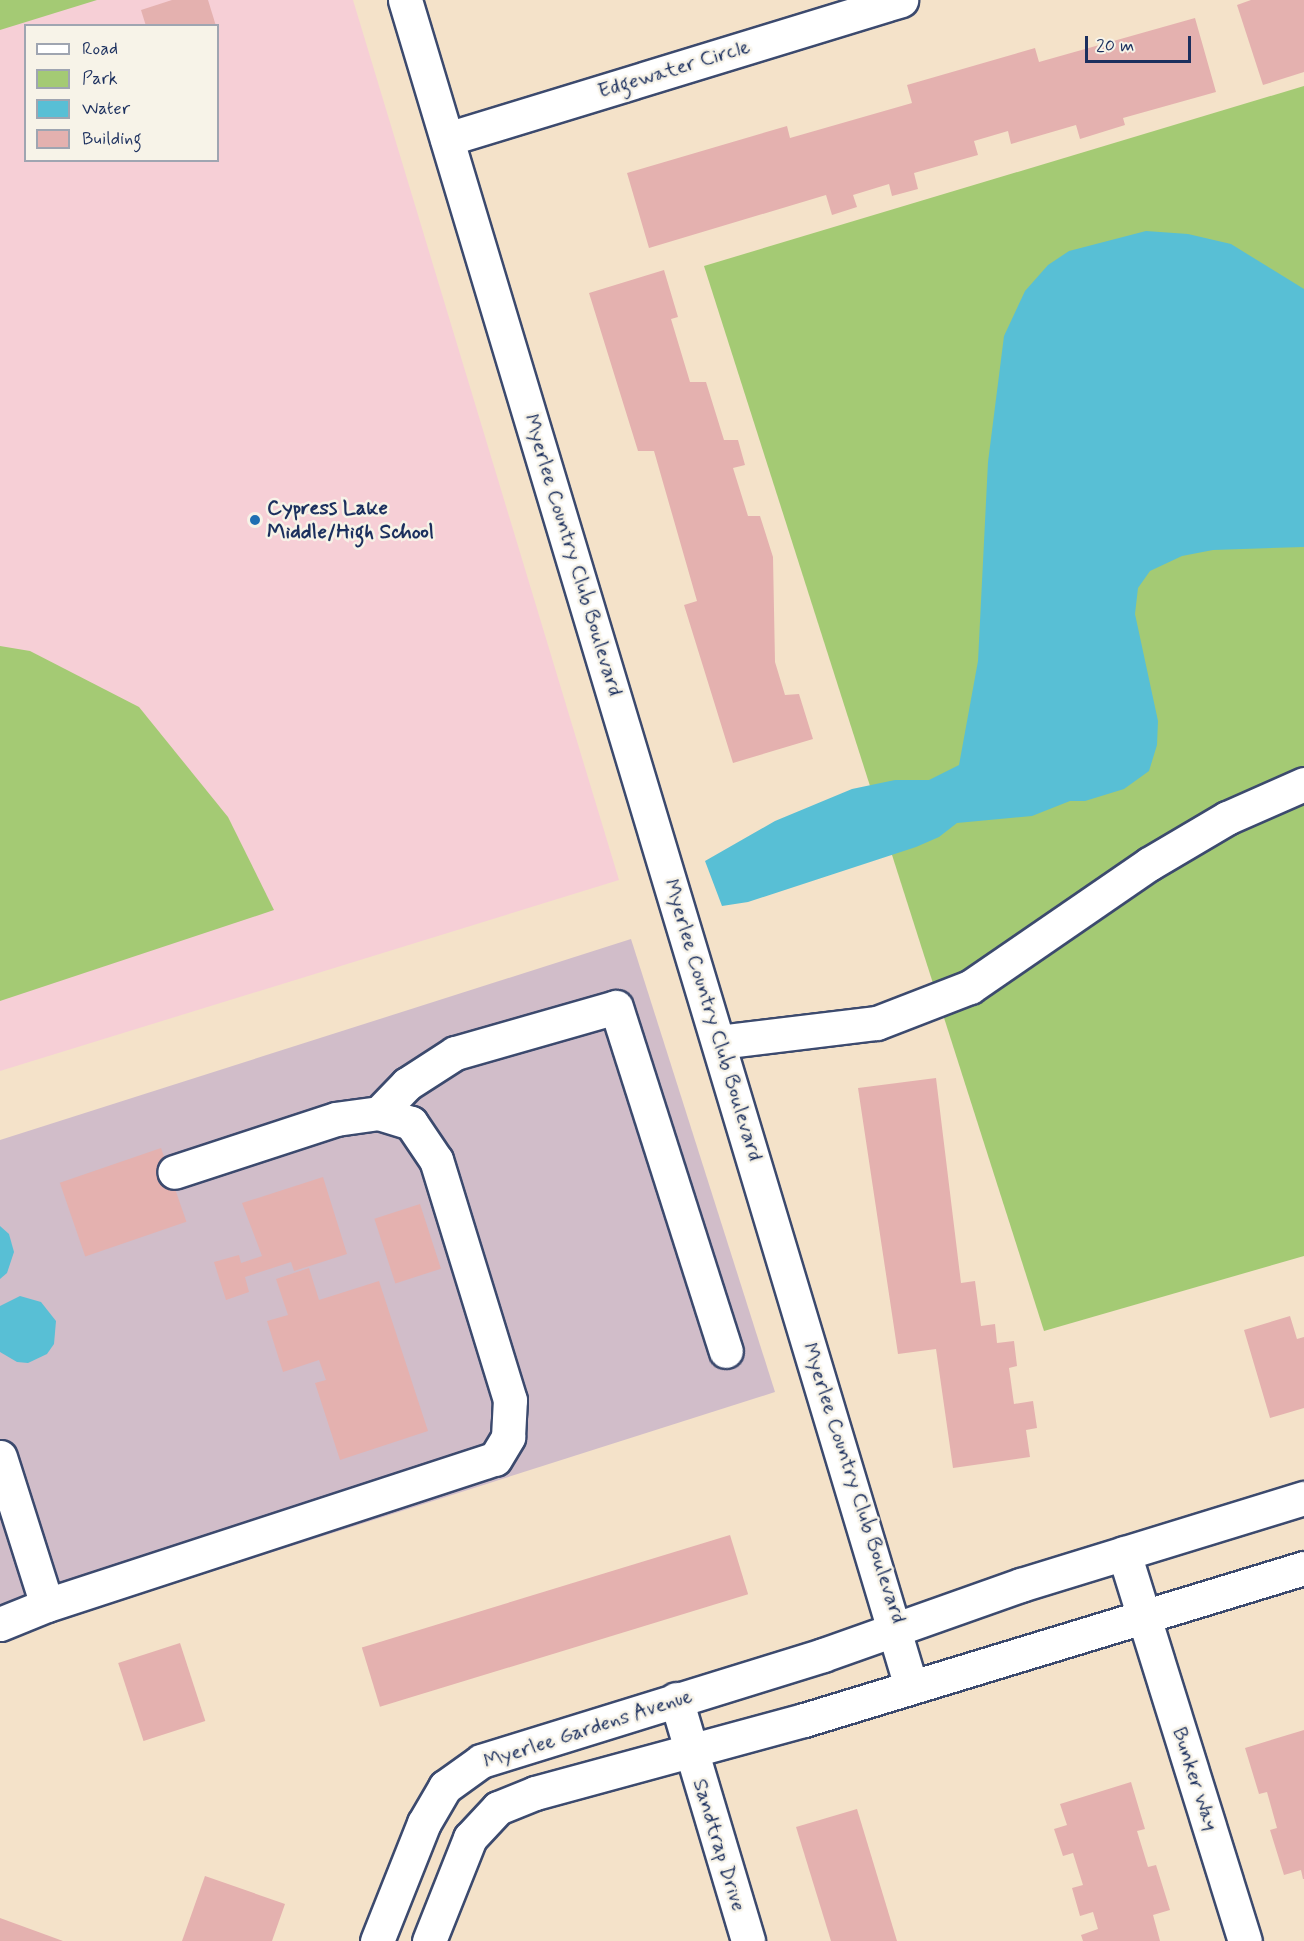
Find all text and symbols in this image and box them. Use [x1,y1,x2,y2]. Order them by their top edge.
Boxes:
legend [24,24,219,162]
scale bar [1088,24,1194,62]
street label: Edgewater Circle [595,34,753,104]
text: 20 m [1096,34,1134,58]
text: Road [82,37,118,61]
text: Park [82,67,118,91]
text: Water [82,97,130,121]
text: Building [82,127,142,151]
street label: Myerlee Country Club Boulevard [519,414,627,696]
place label: Cypress Lake Middle/High School [267,495,434,545]
marker: Cypress Lake Middle/High School [248,513,262,527]
street label: Myerlee Country Club Boulevard [659,879,767,1161]
street label: Myerlee Country Club Boulevard [798,1342,910,1624]
street label: Myerlee Gardens Avenue [478,1683,698,1775]
street label: Bunker Way [1166,1723,1224,1835]
street label: Sandtrap Drive [687,1776,751,1914]

